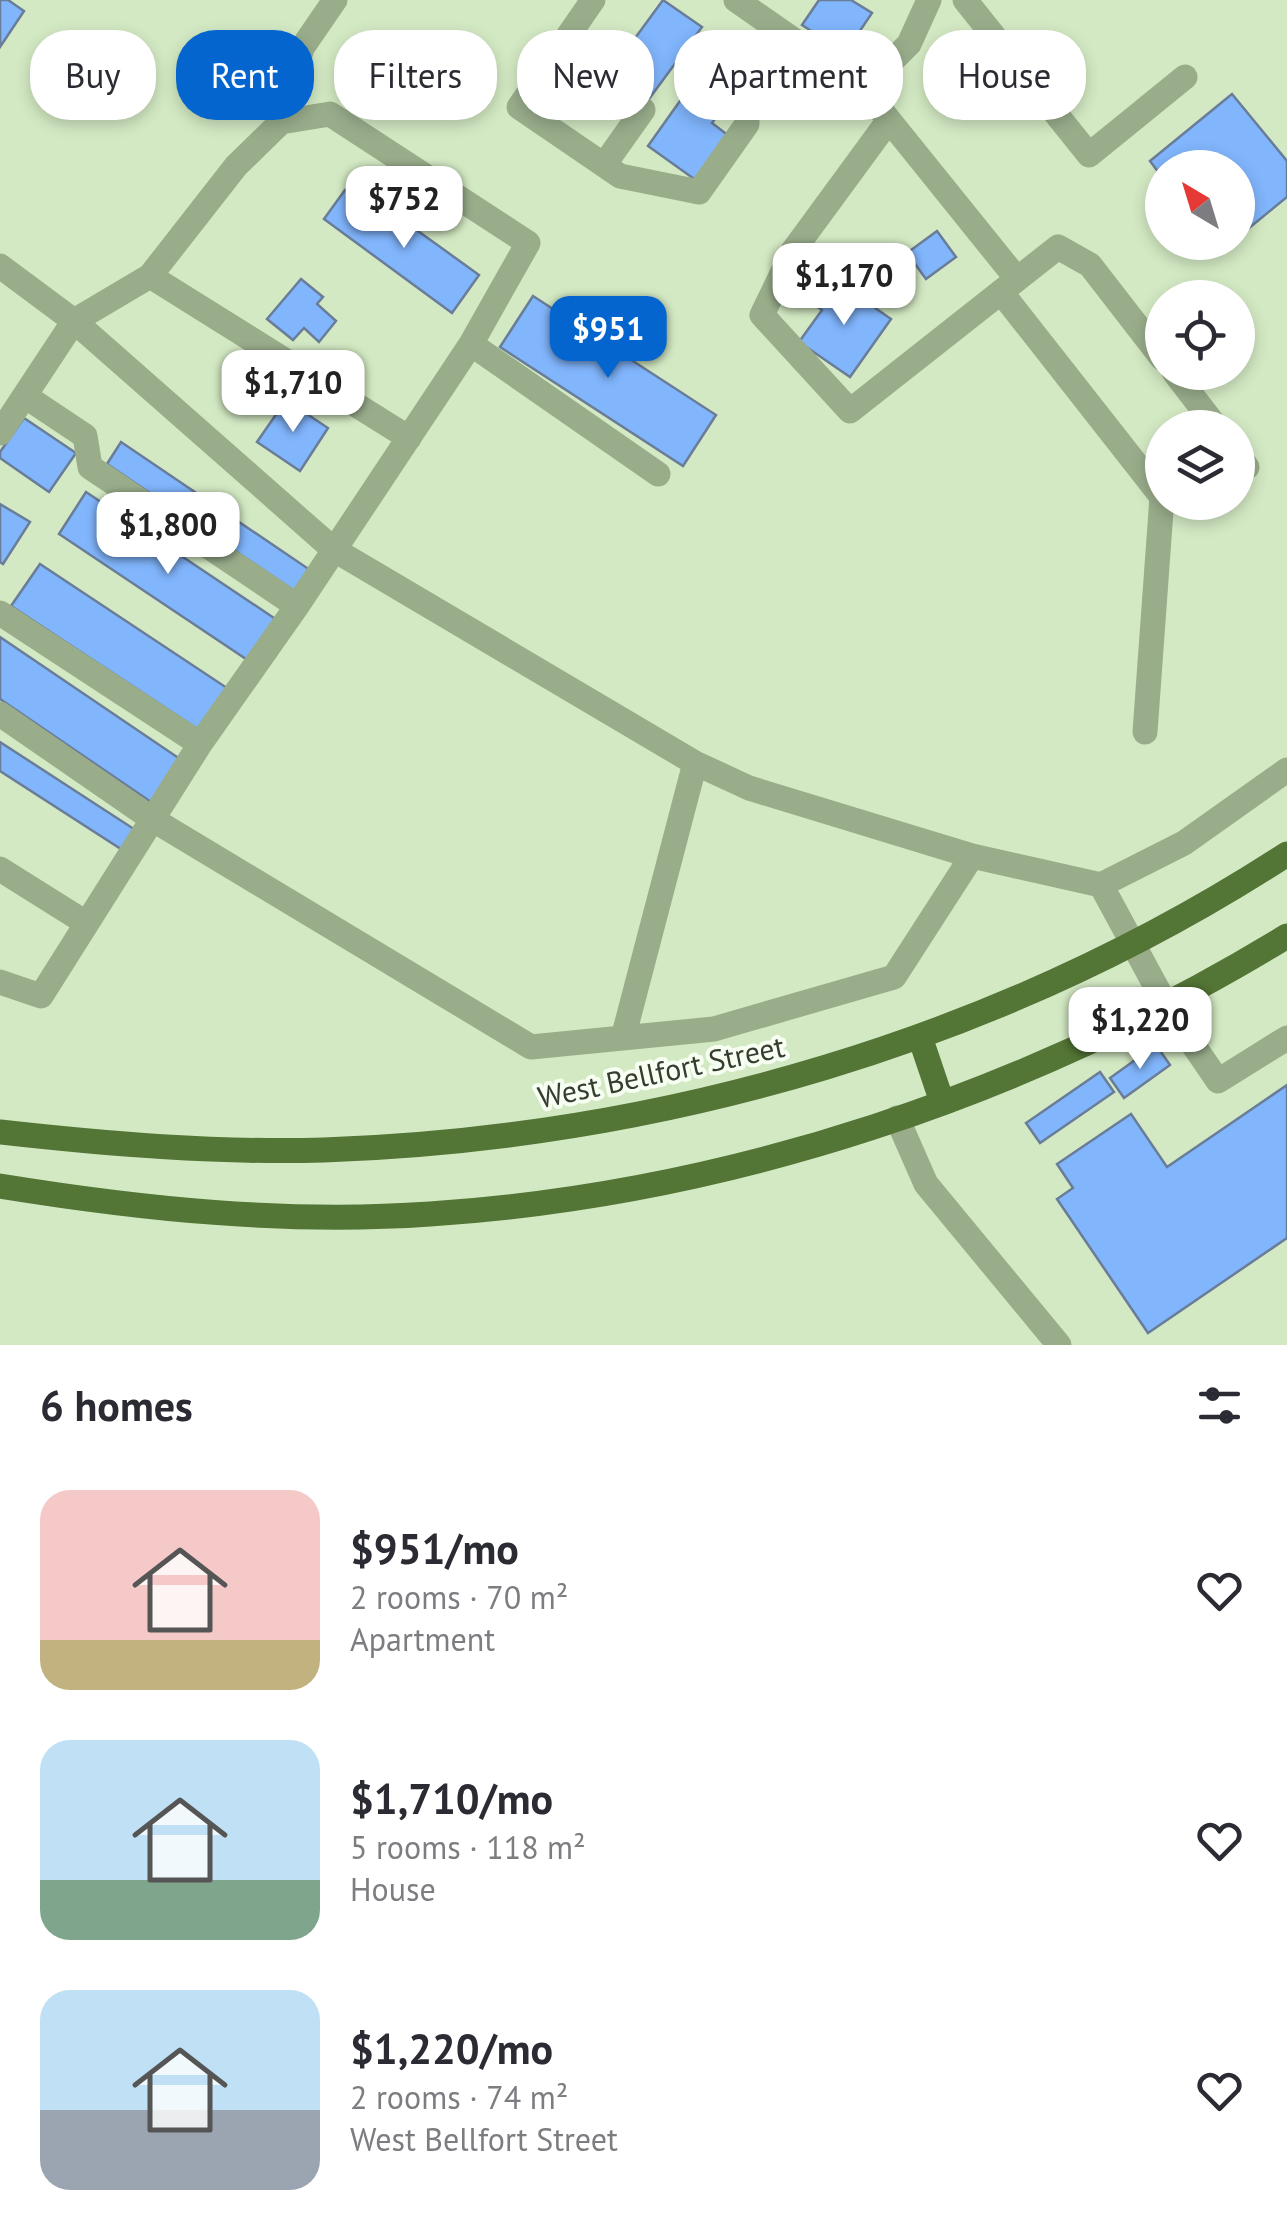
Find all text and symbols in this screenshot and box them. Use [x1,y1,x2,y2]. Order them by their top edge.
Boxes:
chip: Buy [30,30,156,120]
chip: Rent [176,30,314,120]
chip: Filters [334,30,497,120]
chip: New [517,30,654,120]
chip: Apartment [674,30,903,120]
chip: House [923,30,1086,120]
north arrow [1145,150,1255,260]
map controls [1145,150,1255,520]
pin: $752 [345,166,463,251]
text: $752 [368,177,440,219]
pin: $1,170 [763,243,925,328]
text: $1,170 [795,254,893,296]
button: locate [1145,280,1255,390]
pin: $951 [549,296,667,381]
text: $951 [572,307,644,349]
pin: $1,710 [212,350,374,435]
text: $1,710 [244,361,342,403]
button: layers [1145,410,1255,520]
pin: $1,800 [87,492,249,577]
text: $1,800 [119,503,217,545]
pin: $1,220 [1059,987,1221,1072]
text: $1,220 [1091,998,1189,1040]
street label: West Bellfort Street [534,1026,788,1116]
text: 6 homes [40,1378,193,1433]
icon: filters [1192,1378,1247,1433]
text: $951/mo [350,1521,519,1576]
icon: home [120,1530,240,1650]
icon: heart [1192,1563,1247,1618]
text: 2 rooms · 70 m² [350,1576,568,1618]
text: Apartment [350,1618,495,1660]
text: $1,710/mo [350,1771,553,1826]
icon: home [120,1780,240,1900]
icon: heart [1192,1813,1247,1868]
text: 5 rooms · 118 m² [350,1826,586,1868]
text: House [350,1868,436,1910]
text: $1,220/mo [350,2021,553,2076]
icon: home [120,2030,240,2150]
icon: heart [1192,2063,1247,2118]
text: 2 rooms · 74 m² [350,2076,568,2118]
text: West Bellfort Street [350,2118,618,2160]

